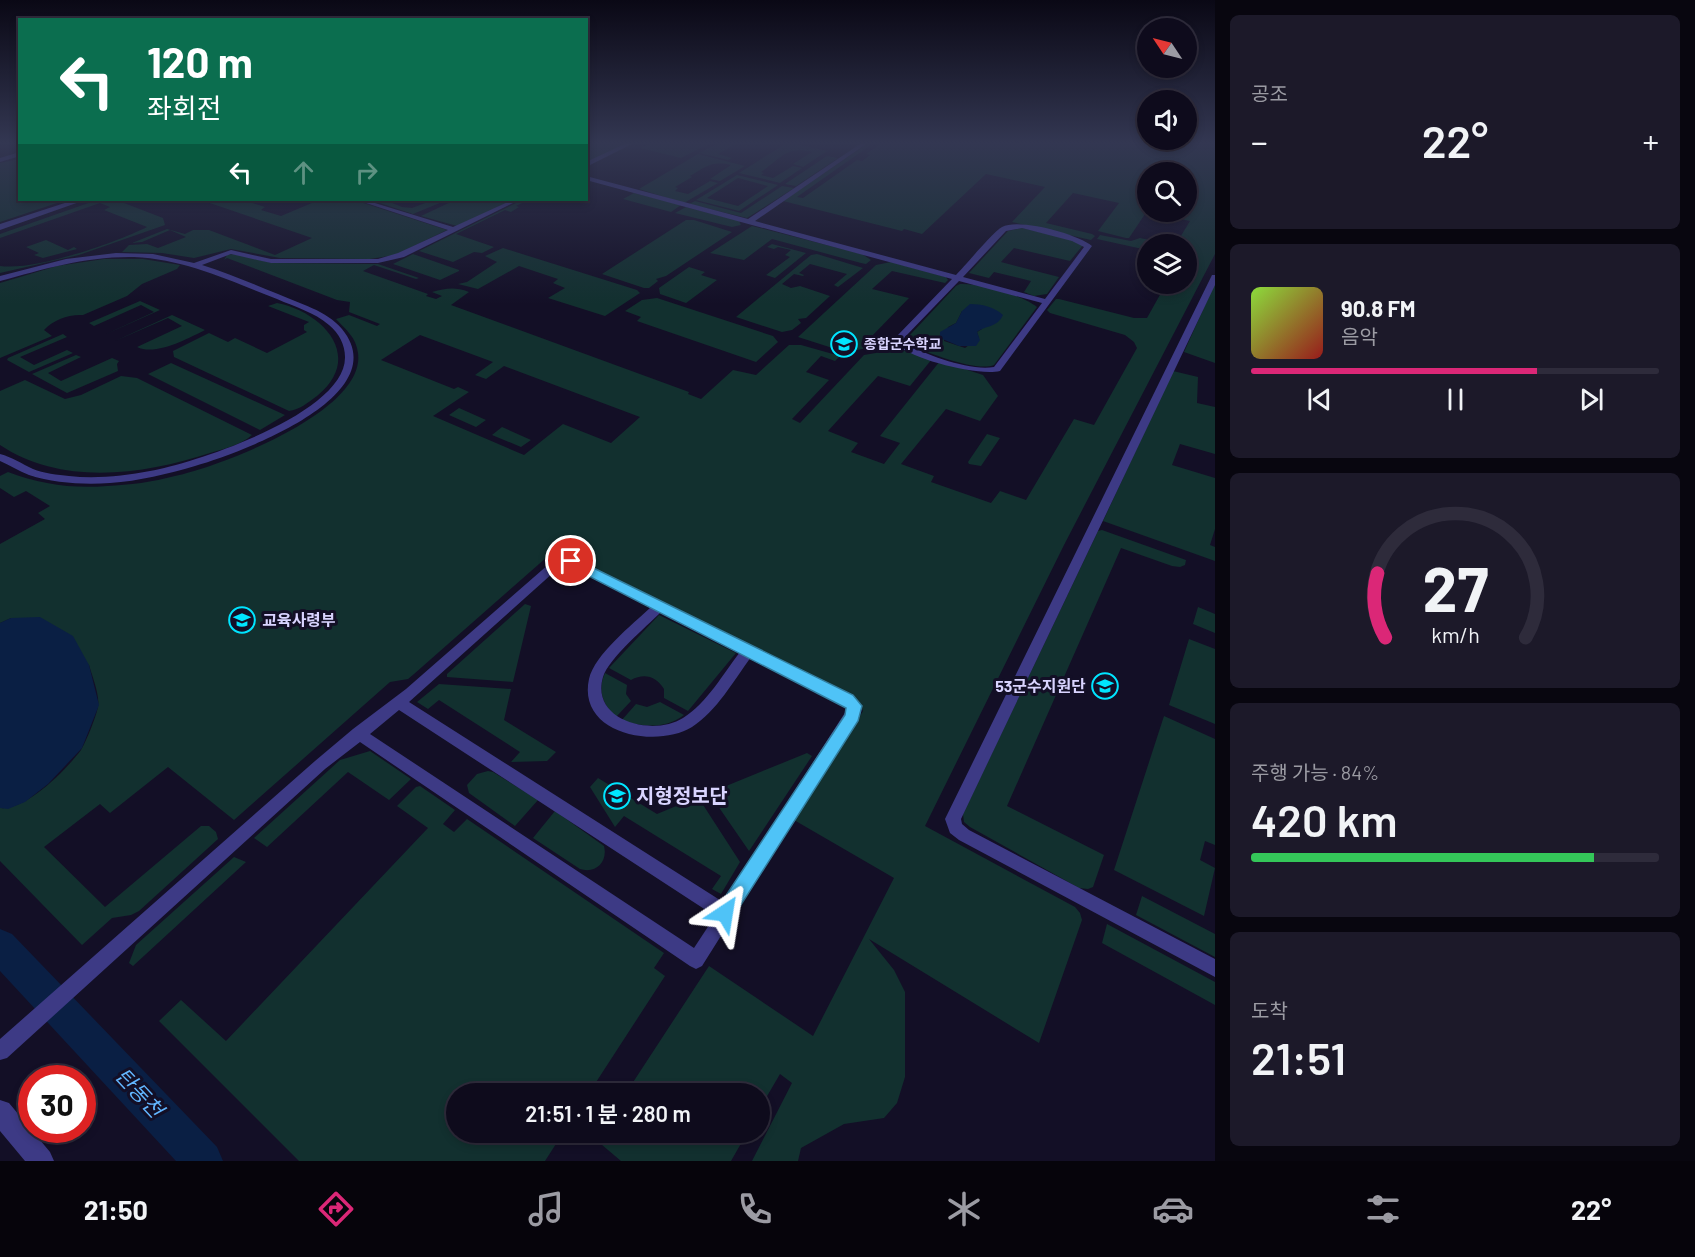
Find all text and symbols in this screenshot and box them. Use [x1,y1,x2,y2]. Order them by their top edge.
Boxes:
north arrow [1137,18,1197,78]
map controls [1137,18,1197,294]
text: 120 m [147,36,253,86]
icon: left [48,42,126,120]
text: 공조 [1251,81,1288,105]
button: sound [1137,90,1197,150]
text: 좌회전 [147,91,222,123]
text: 22° [1422,113,1488,167]
text: − [1251,121,1268,161]
text: + [1642,121,1659,161]
icon: left [224,156,257,189]
icon: ahead [287,156,320,189]
icon: right [350,156,383,189]
button: search [1137,162,1197,222]
button: layers [1137,234,1197,294]
text: 90.8 FM [1341,295,1416,321]
text: 음악 [1341,324,1378,348]
school or university icon: 종합군수학교 [829,329,859,359]
place label: 종합군수학교 [864,335,941,352]
icon: previous [1303,383,1336,416]
icon: pause [1439,383,1472,416]
icon: next [1575,383,1608,416]
pin [545,535,596,586]
icon: arrive [554,544,587,577]
text: 27 [1422,550,1488,624]
school or university icon: 교육사령부 [227,605,257,635]
place label: 교육사령부 [262,610,336,629]
text: km/h [1431,622,1479,647]
school or university icon: 53군수지원단 [1090,671,1120,701]
place label: 53군수지원단 [995,676,1086,695]
text: 주행 가능 · 84% [1251,760,1379,784]
school or university icon: 지형정보단 [602,781,632,811]
place label: 지형정보단 [636,783,728,807]
text: 420 km [1251,792,1397,846]
position arrow [693,881,757,945]
text: 도착 [1251,998,1288,1022]
text: 21:51 [1251,1030,1346,1084]
water label: 탄동천 [111,1062,171,1124]
speed limit sign: 30 [18,1065,96,1143]
text: 21:51 · 1 분 · 280 m [525,1100,691,1126]
icon: directions [315,1188,357,1230]
icon: music [525,1188,567,1230]
icon: phone [734,1188,776,1230]
icon: climate [943,1188,985,1230]
icon: car [1152,1188,1194,1230]
icon: filters [1362,1188,1404,1230]
text: 21:50 [84,1193,148,1225]
text: 22° [1571,1193,1611,1225]

